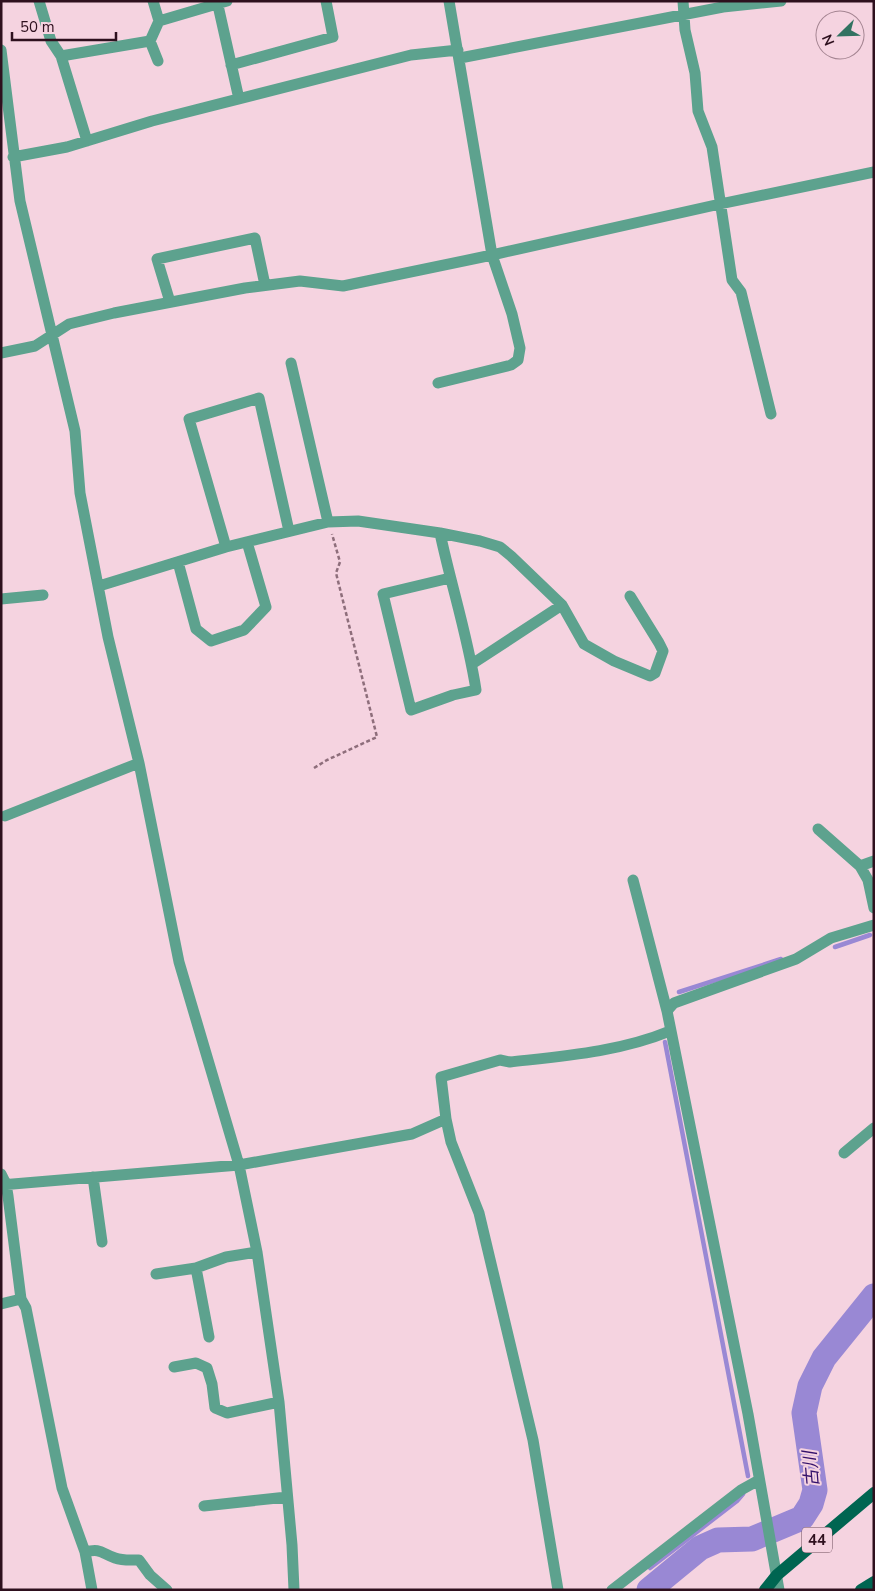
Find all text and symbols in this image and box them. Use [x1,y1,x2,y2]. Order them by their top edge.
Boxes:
scale bar [12,10,116,42]
north arrow [815,10,865,60]
text: 50 m [20,17,55,37]
text: N [818,31,839,48]
water label: 古川 [797,1448,825,1488]
road number: 44 [802,1528,832,1552]

